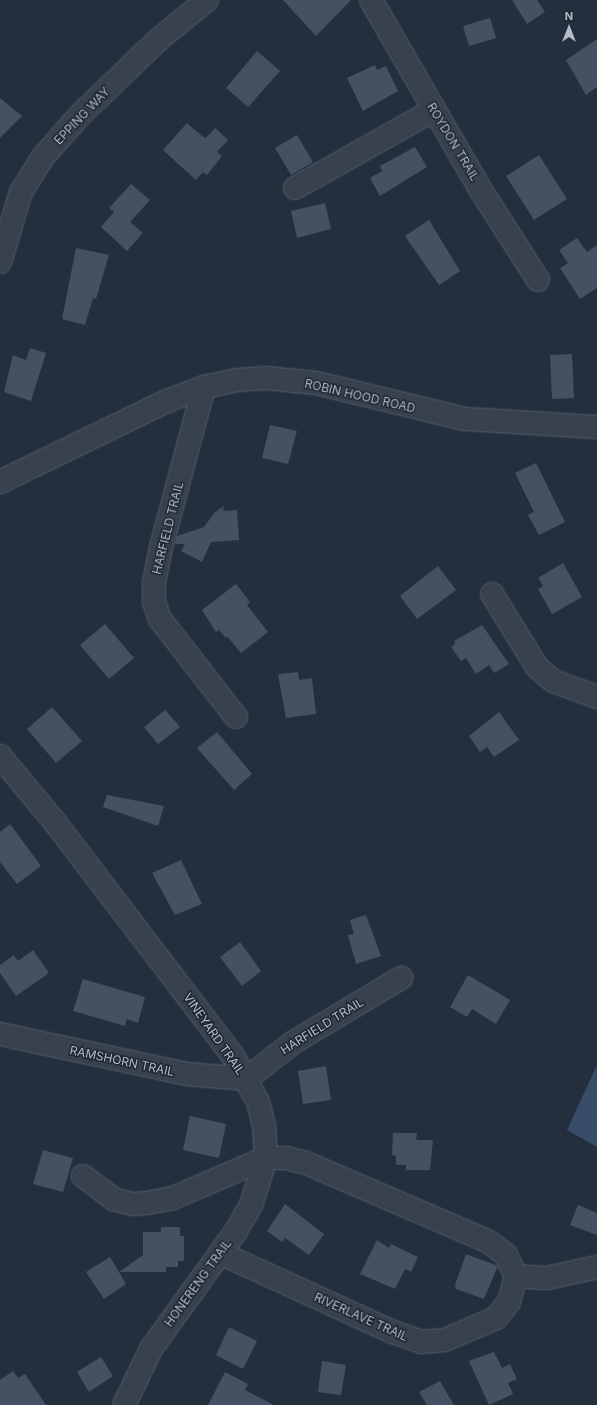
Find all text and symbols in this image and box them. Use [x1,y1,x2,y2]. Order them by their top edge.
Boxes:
north arrow [549,8,589,48]
text: N [565,9,573,23]
street label: EPPING WAY [51,84,113,148]
street label: ROYDON TRAIL [424,100,482,184]
street label: ROBIN HOOD ROAD [303,376,417,416]
street label: HARFIELD TRAIL [150,480,186,576]
street label: VINEYARD TRAIL [180,990,248,1078]
street label: HARFIELD TRAIL [278,995,366,1057]
street label: RAMSHORN TRAIL [68,1043,176,1079]
street label: HONERENG TRAIL [161,1237,235,1329]
street label: RIVERLAVE TRAIL [312,1290,410,1344]

